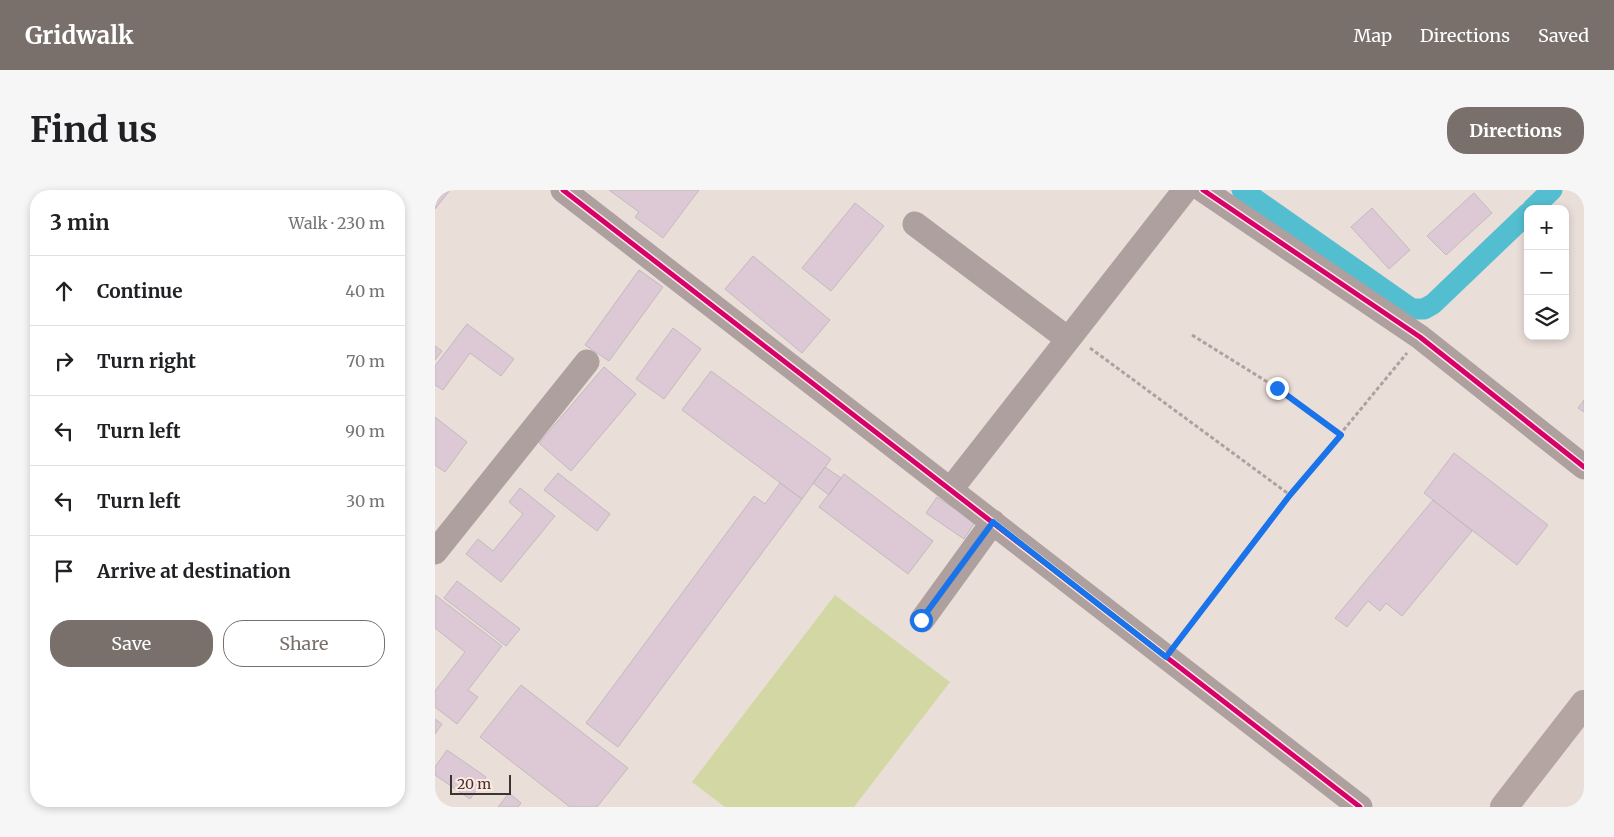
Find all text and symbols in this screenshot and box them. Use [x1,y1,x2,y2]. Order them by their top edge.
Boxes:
text: Gridwalk [25,20,134,51]
text: Map [1354,24,1392,47]
text: Directions [1420,24,1510,47]
text: Saved [1538,24,1589,47]
button: Directions [1447,107,1584,154]
text: Find us [30,108,157,152]
map controls [1524,205,1569,340]
button: + [1524,205,1569,250]
text: 3 min [50,209,109,236]
text: Walk · 230 m [289,213,385,233]
button: − [1524,250,1569,295]
icon: ahead [50,277,78,305]
text: Continue [97,279,183,303]
text: 40 m [345,281,385,301]
button: layers [1524,295,1569,340]
icon: right [50,347,78,375]
text: Turn right [97,349,196,373]
text: 70 m [346,351,385,371]
route end [1266,377,1289,400]
icon: left [50,417,78,445]
text: Turn left [97,419,181,443]
text: 90 m [345,421,385,441]
icon: left [50,487,78,515]
text: Turn left [97,489,181,513]
text: 30 m [346,491,385,511]
icon: arrive [50,557,78,585]
text: Arrive at destination [97,559,291,583]
route start [910,609,933,632]
button: Save [50,620,213,667]
button: Share [223,620,385,667]
scale bar [450,772,511,795]
text: 20 m [457,775,491,793]

